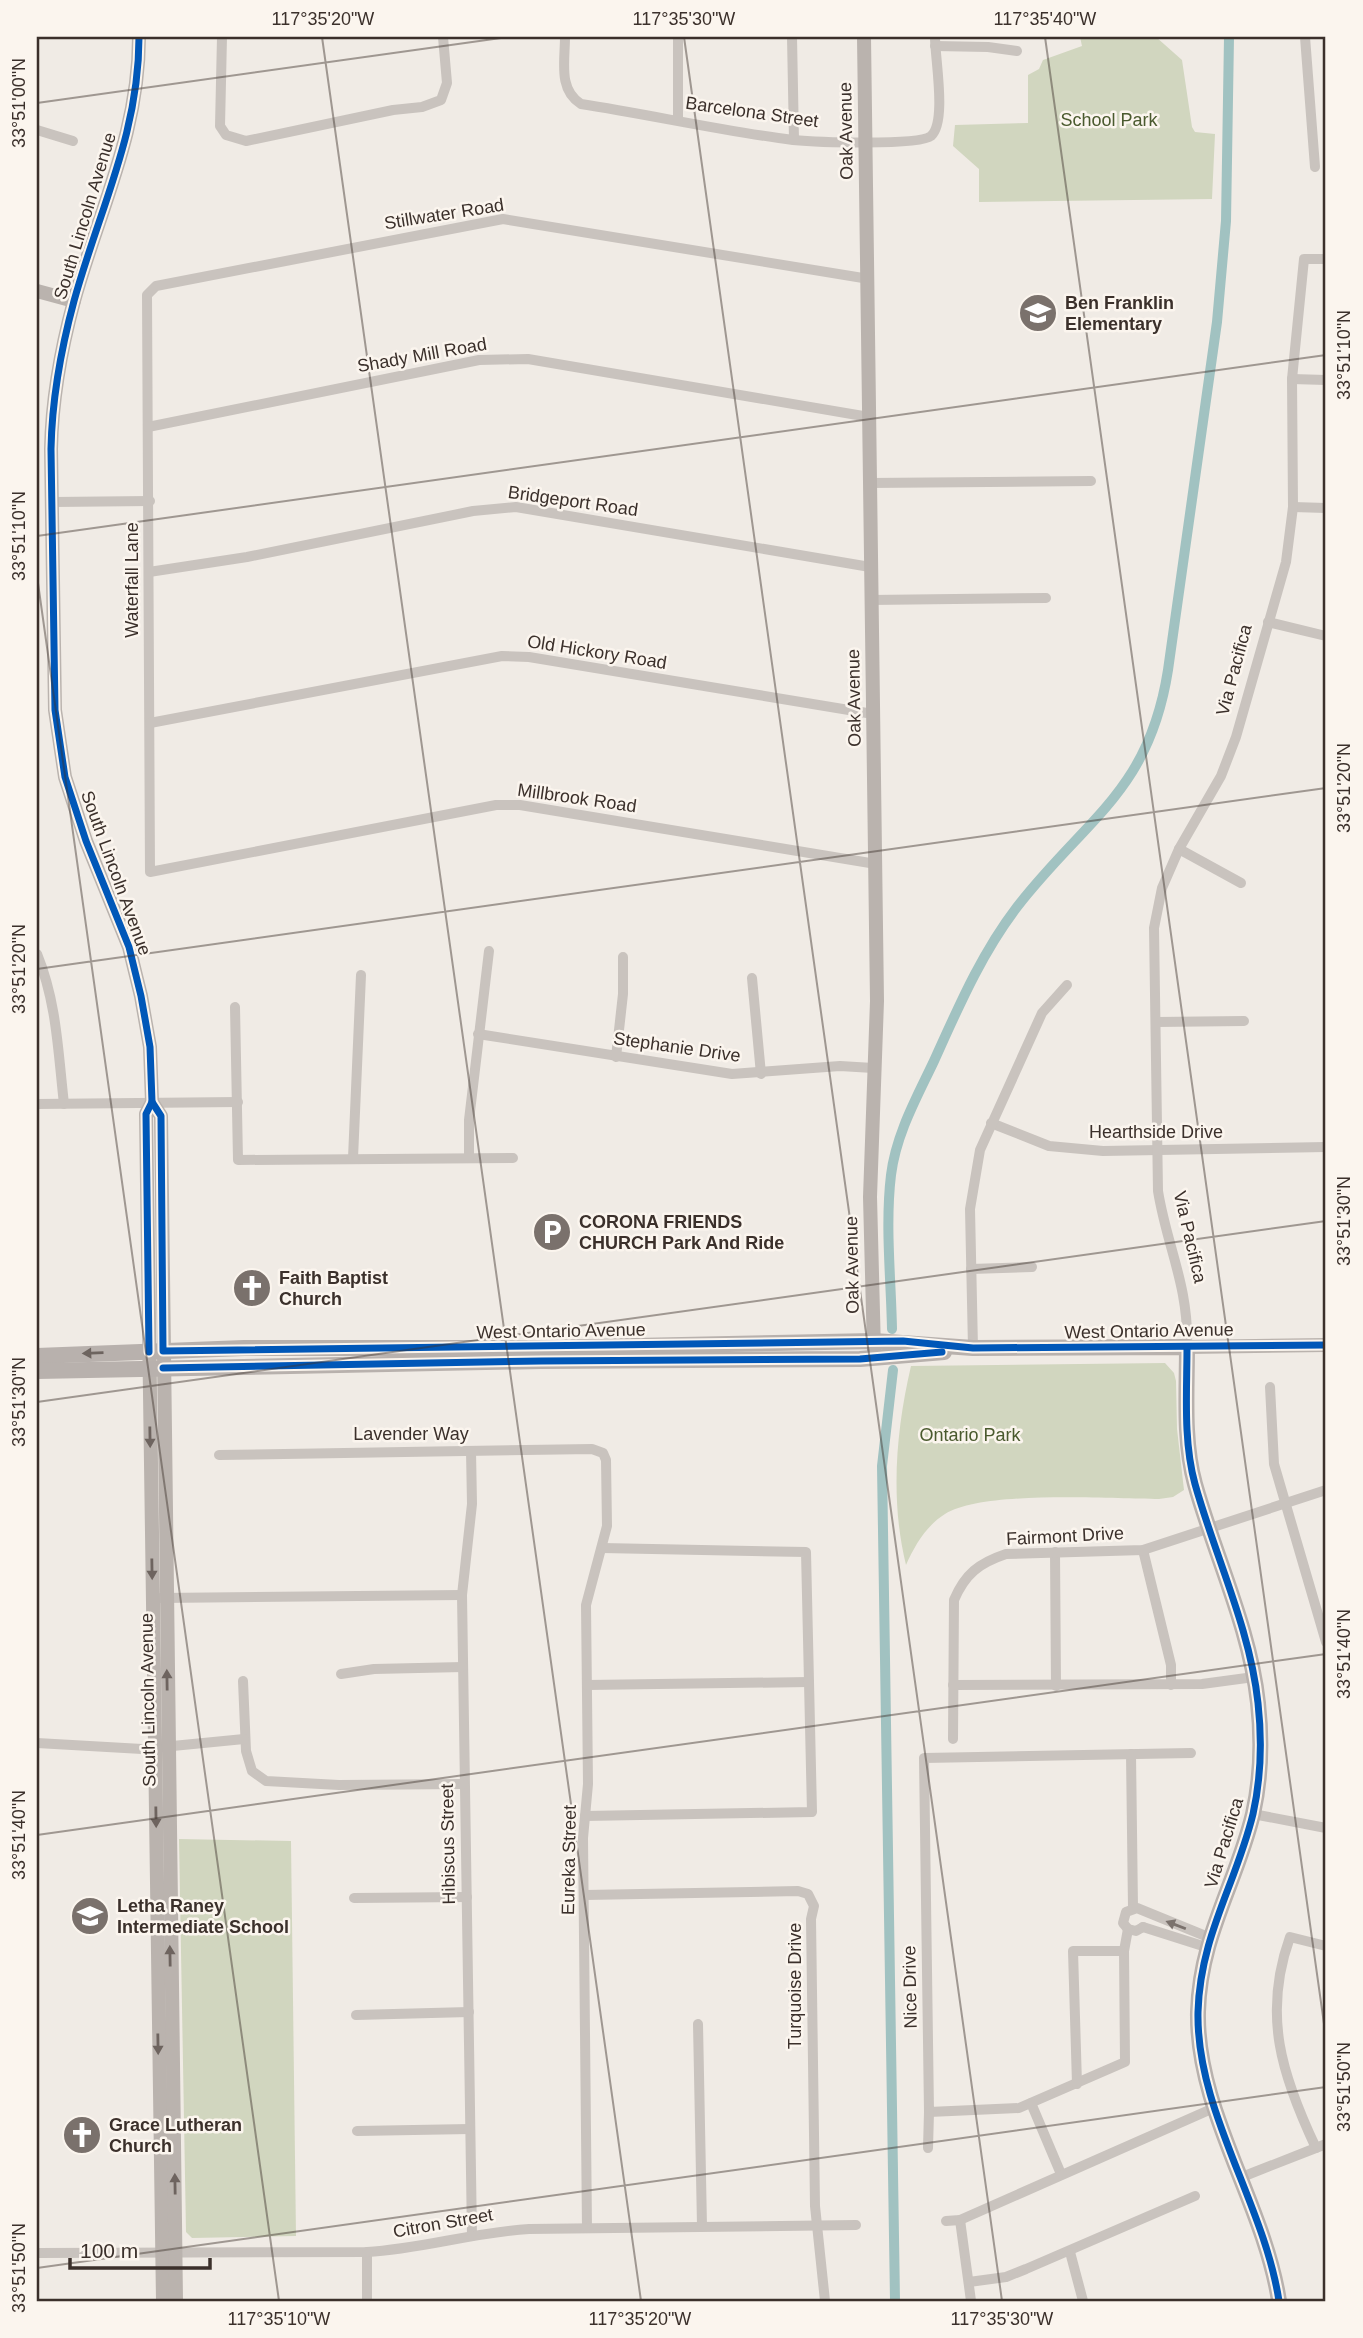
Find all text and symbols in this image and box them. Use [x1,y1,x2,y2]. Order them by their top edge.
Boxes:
text: 117°35'20"W [272,9,374,29]
text: 117°35'30"W [633,9,735,29]
text: 117°35'40"W [994,9,1096,29]
text: 33°51'00"N [9,58,29,148]
street label: Oak Avenue [835,82,857,180]
street label: Barcelona Street [684,93,820,131]
park label: School Park [1060,110,1159,130]
street label: South Lincoln Avenue [50,130,120,302]
street label: Stillwater Road [383,195,505,233]
school or university icon: Ben Franklin Elementary [1017,292,1059,334]
place label: Ben Franklin Elementary [1065,293,1174,334]
text: 33°51'10"N [1334,310,1354,400]
street label: Shady Mill Road [356,334,488,376]
street label: Bridgeport Road [507,482,639,520]
text: 33°51'10"N [9,491,29,581]
street label: Waterfall Lane [122,522,142,638]
street label: Via Pacifica [1212,621,1256,718]
street label: Old Hickory Road [526,631,668,673]
street label: Oak Avenue [843,649,865,747]
text: 33°51'20"N [1334,743,1354,833]
street label: Millbrook Road [516,780,638,816]
street label: South Lincoln Avenue [77,788,155,958]
text: 33°51'20"N [9,924,29,1014]
street label: Stephanie Drive [612,1028,742,1066]
street label: Hearthside Drive [1089,1122,1223,1142]
text: 33°51'30"N [1334,1176,1354,1266]
street label: Via Pacifica [1170,1189,1211,1286]
parking icon: CORONA FRIENDS CHURCH Park And Ride [531,1211,573,1253]
place label: CORONA FRIENDS CHURCH Park And Ride [579,1212,784,1253]
street label: Oak Avenue [841,1216,863,1314]
church icon: Faith Baptist Church [231,1267,273,1309]
place label: Faith Baptist Church [279,1268,388,1309]
street label: West Ontario Avenue [476,1320,646,1342]
street label: West Ontario Avenue [1064,1320,1234,1342]
one-way arrow [82,1348,104,1359]
text: 33°51'30"N [9,1357,29,1447]
street label: Lavender Way [353,1424,469,1444]
park label: Ontario Park [919,1425,1022,1445]
one-way arrow [144,1426,156,1448]
street label: Fairmont Drive [1006,1523,1124,1549]
one-way arrow [146,1558,158,1580]
text: 33°51'40"N [1334,1609,1354,1699]
street label: South Lincoln Avenue [136,1613,160,1787]
one-way arrow [161,1669,173,1691]
street label: Hibiscus Street [437,1783,459,1905]
text: 33°51'40"N [9,1790,29,1880]
street label: Via Pacifica [1201,1794,1248,1891]
street label: Eureka Street [558,1805,580,1915]
one-way arrow [150,1806,162,1828]
school or university icon: Letha Raney Intermediate School [69,1895,111,1937]
place label: Letha Raney Intermediate School [117,1896,289,1937]
one-way arrow [1165,1919,1186,1930]
street label: Turquoise Drive [785,1923,805,2049]
one-way arrow [164,1945,176,1967]
street label: Nice Drive [899,1945,921,2029]
one-way arrow [152,2034,164,2056]
text: 33°51'50"N [1334,2042,1354,2132]
church icon: Grace Lutheran Church [61,2114,103,2156]
place label: Grace Lutheran Church [109,2115,242,2156]
one-way arrow [169,2172,180,2194]
street label: Citron Street [392,2204,494,2242]
text: 33°51'50"N [9,2223,29,2313]
scale bar [70,2226,210,2270]
text: 100 m [80,2239,138,2262]
text: 117°35'10"W [228,2309,330,2329]
text: 117°35'20"W [589,2309,691,2329]
text: 117°35'30"W [951,2309,1053,2329]

